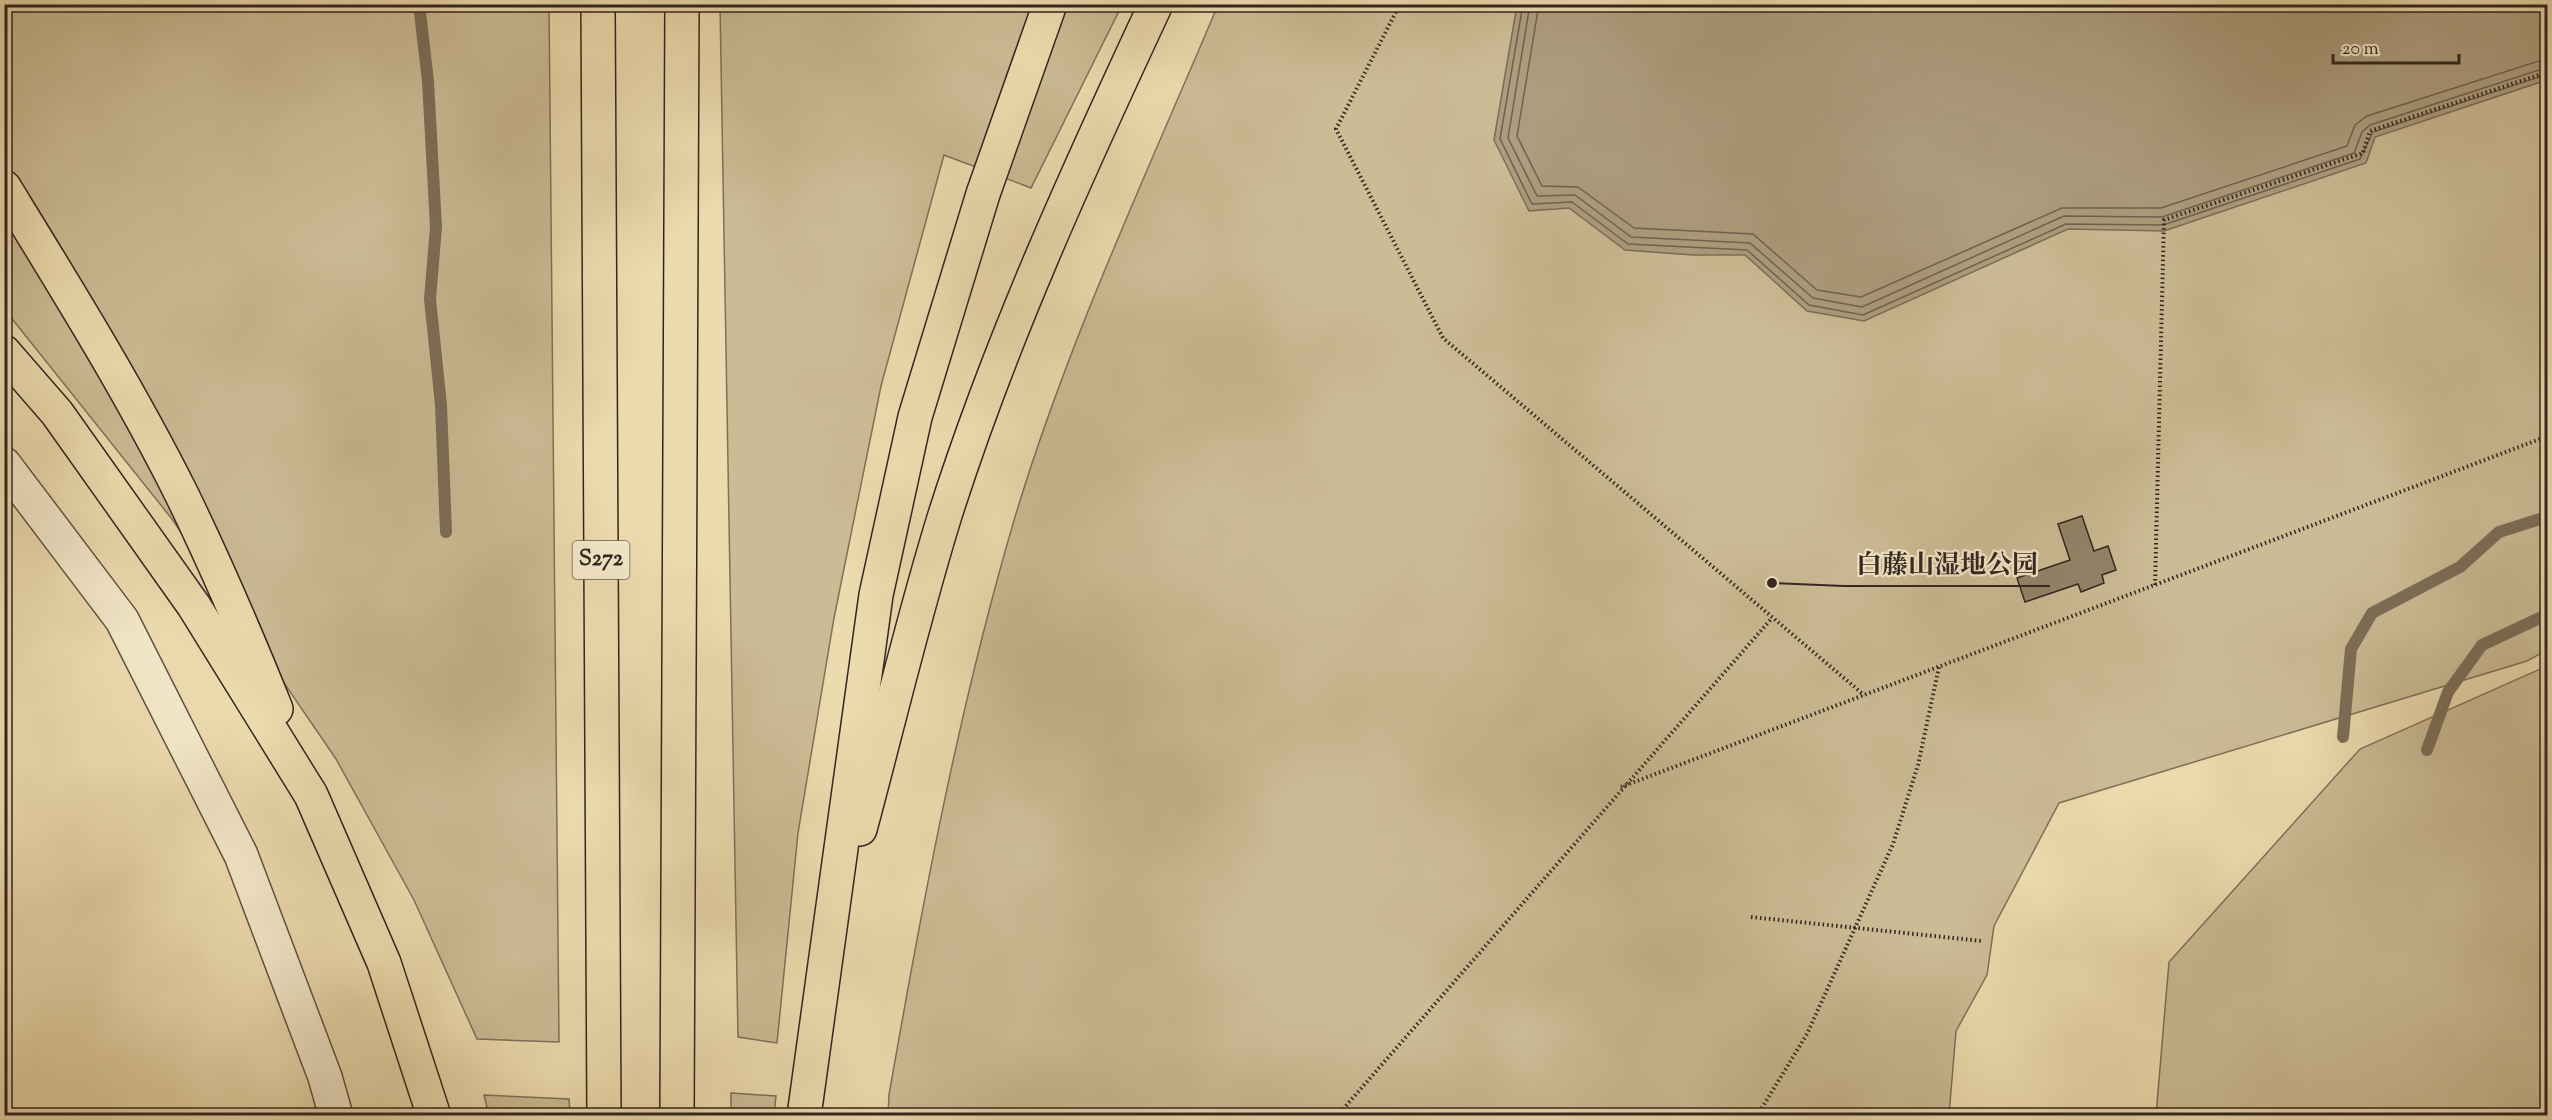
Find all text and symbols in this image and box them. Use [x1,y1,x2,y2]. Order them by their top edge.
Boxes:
scale bar [2333,27,2459,65]
text: 20 m [2342,37,2379,63]
road number: S272 [572,541,630,579]
callout: 白藤山湿地公园 [1844,542,2050,586]
text: 白藤山湿地公园 [1856,548,2038,585]

